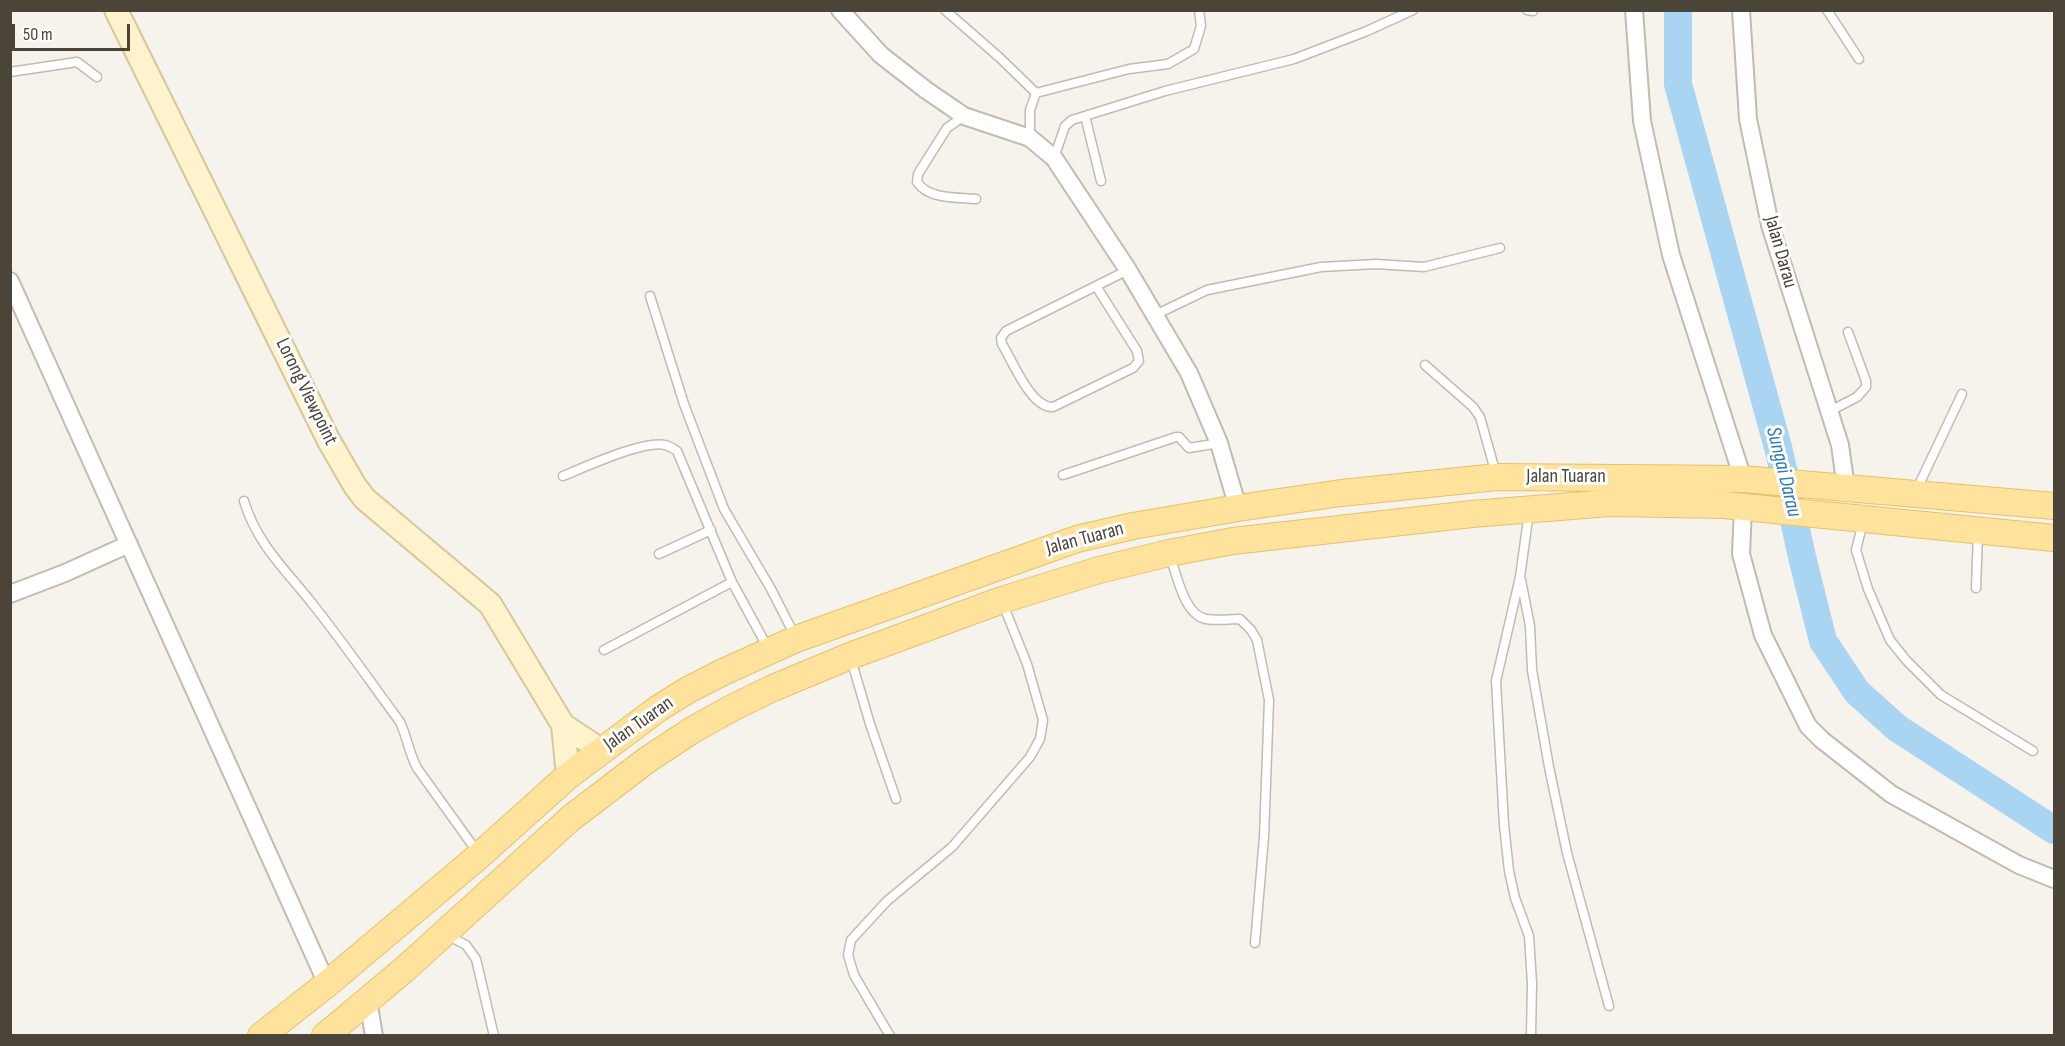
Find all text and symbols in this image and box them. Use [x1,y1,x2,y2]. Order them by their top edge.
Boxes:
scale bar [15,12,134,50]
text: 50 m [23,24,53,45]
street label: Jalan Darau [1758,213,1802,291]
street label: Lorong Viewpoint [270,335,342,449]
water label: Sungai Darau [1760,424,1806,520]
street label: Jalan Tuaran [1526,465,1606,489]
street label: Jalan Tuaran [1044,517,1126,561]
street label: Jalan Tuaran [600,691,678,757]

